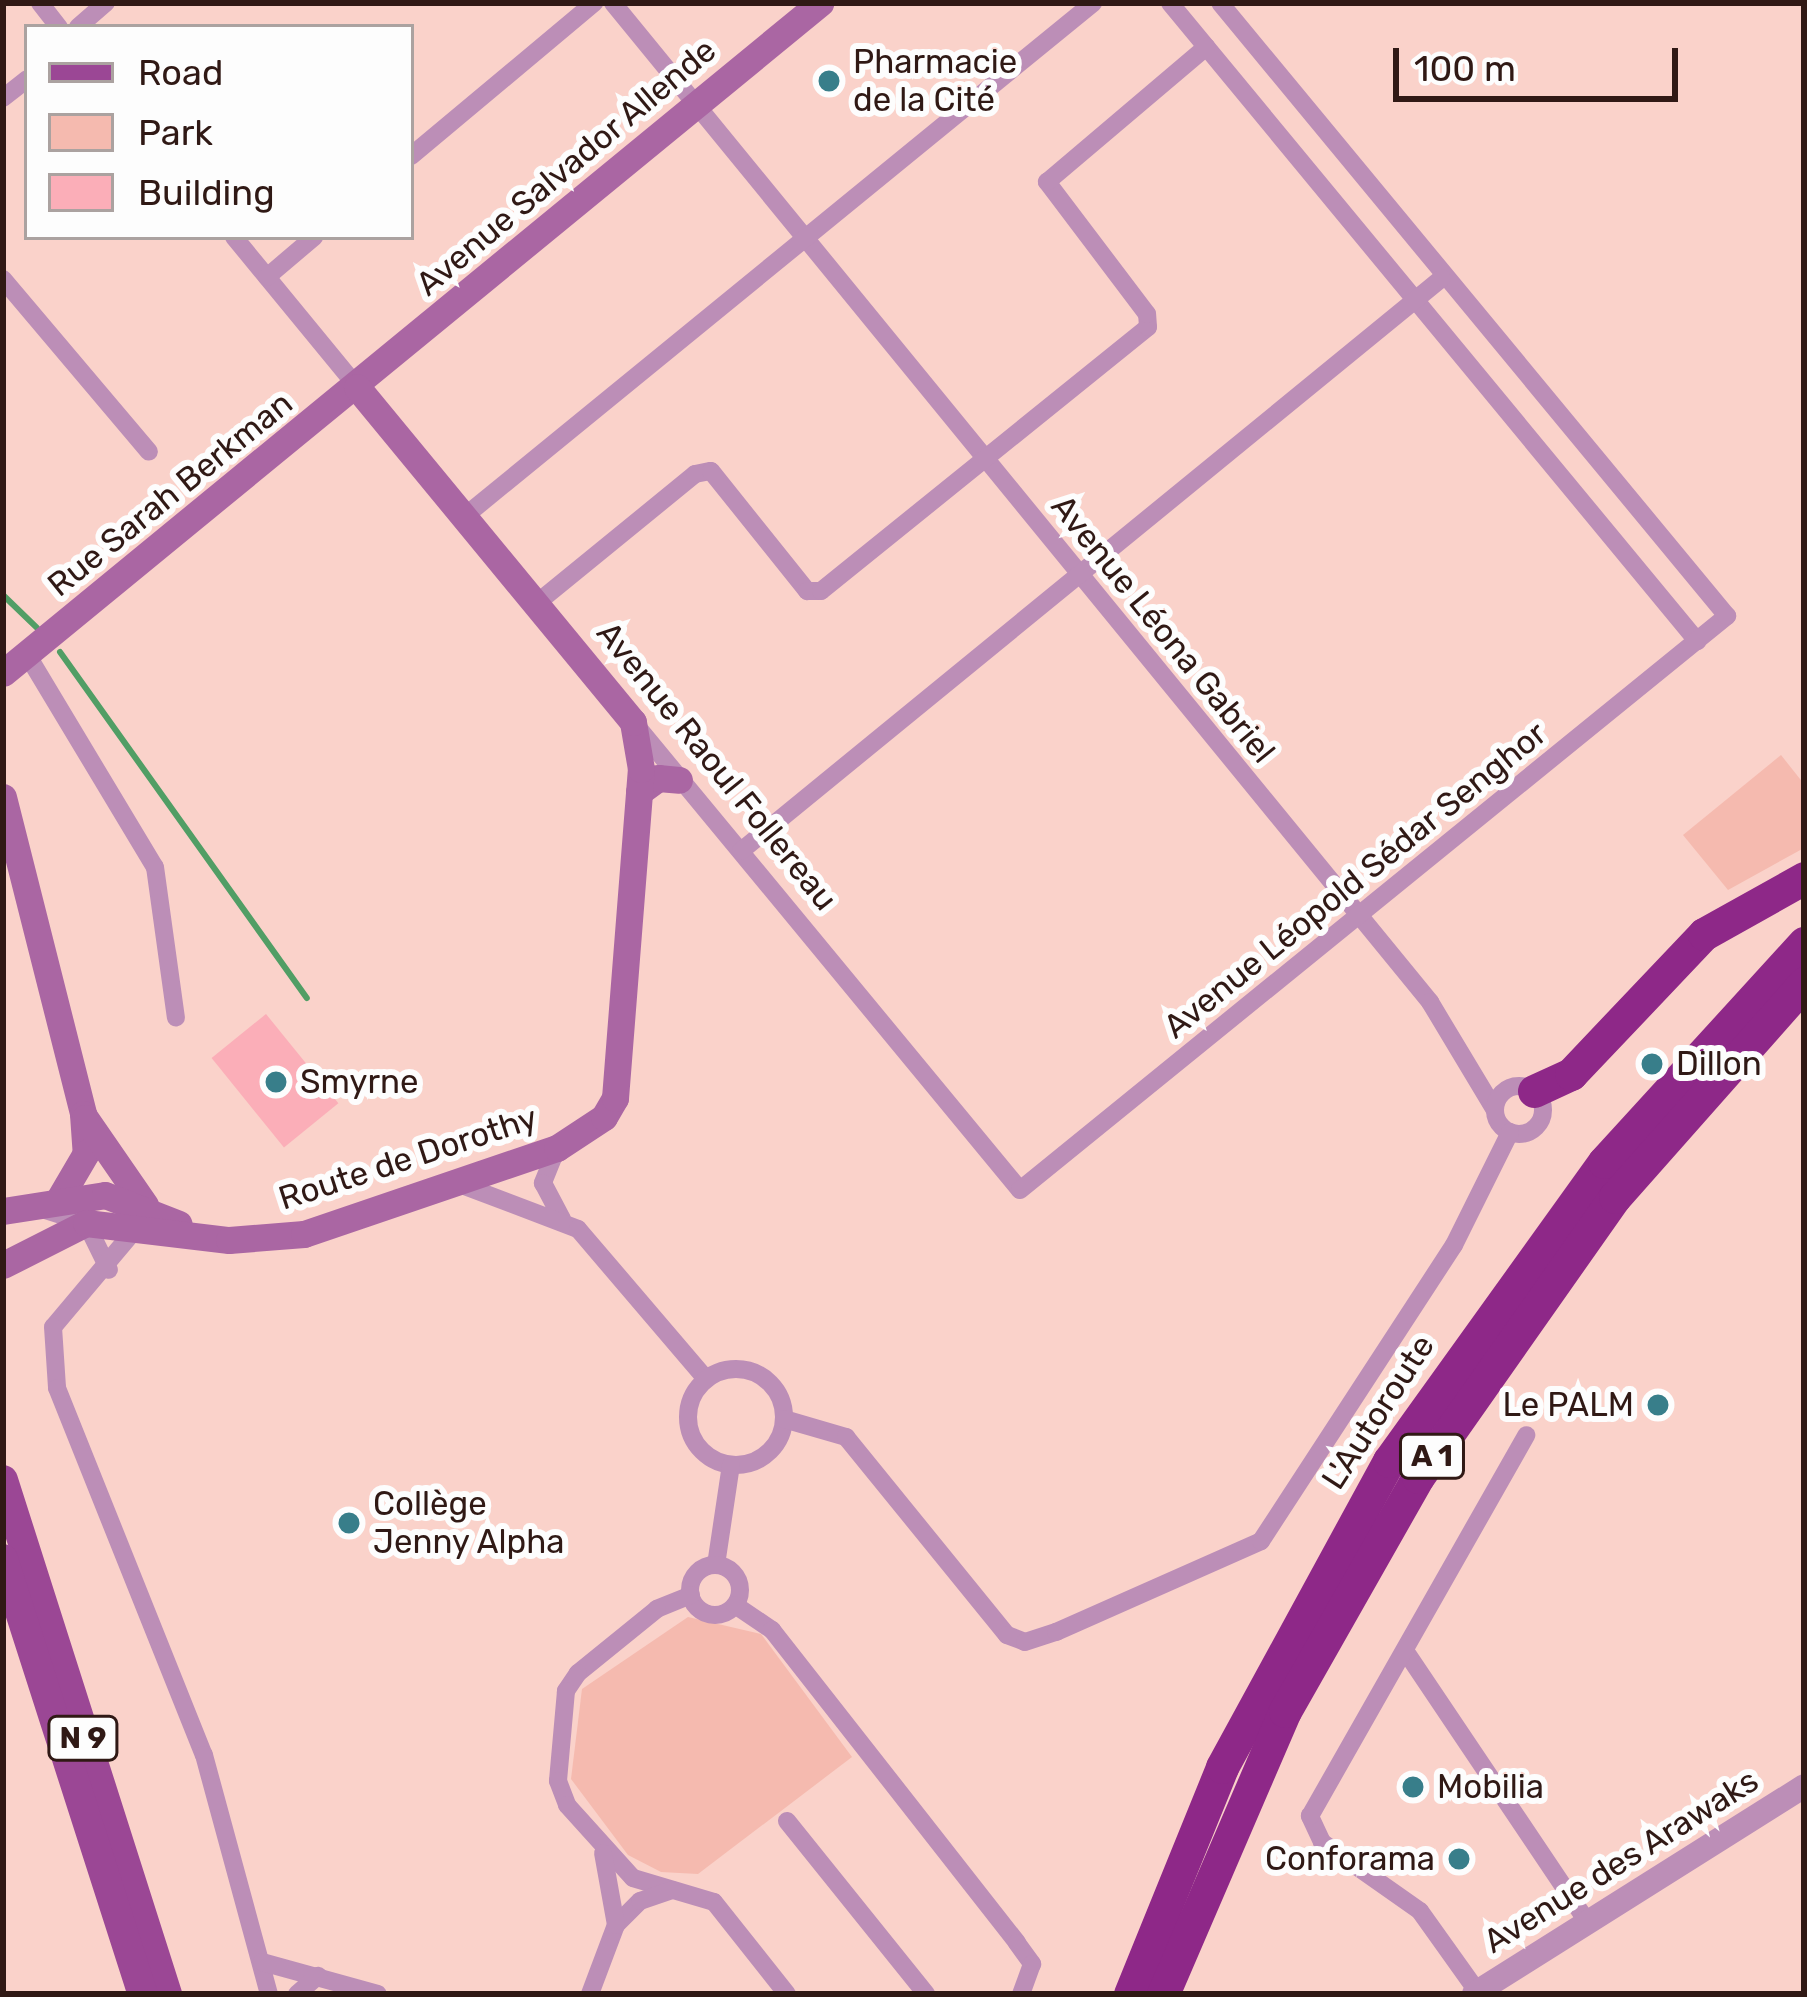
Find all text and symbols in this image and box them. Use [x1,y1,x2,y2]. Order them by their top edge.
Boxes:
legend [24,24,414,240]
scale bar [1399,24,1684,98]
street label: Avenue Salvador Allende [408,30,724,304]
place label: Pharmacie de la Cité [853,42,1017,120]
text: 100 m [1414,47,1516,90]
text: Road [138,51,223,94]
marker: Pharmacie de la Cité [816,68,842,94]
text: Park [138,111,213,154]
text: Building [138,171,275,214]
street label: Rue Sarah Berkman [40,383,300,605]
street label: Avenue Léona Gabriel [1043,487,1283,771]
street label: Avenue Raoul Follereau [588,614,846,918]
street label: Avenue Léopold Sédar Senghor [1155,713,1555,1047]
place label: Dillon [1676,1044,1762,1084]
marker: Dillon [1639,1051,1665,1077]
place label: Smyrne [300,1062,419,1102]
marker: Smyrne [263,1069,289,1095]
street label: Route de Dorothy [274,1098,542,1218]
street label: L'Autoroute [1313,1327,1443,1497]
place label: Le PALM [1502,1385,1634,1425]
marker: Le PALM [1645,1392,1671,1418]
road number: A 1 [1396,1432,1468,1480]
place label: Collège Jenny Alpha [373,1484,566,1562]
marker: Collège Jenny Alpha [336,1510,362,1536]
road number: N 9 [47,1714,119,1762]
street label: Avenue des Arawaks [1476,1760,1766,1962]
place label: Mobilia [1437,1767,1544,1807]
marker: Mobilia [1400,1774,1426,1800]
place label: Conforama [1265,1839,1435,1879]
marker: Conforama [1446,1846,1472,1872]

